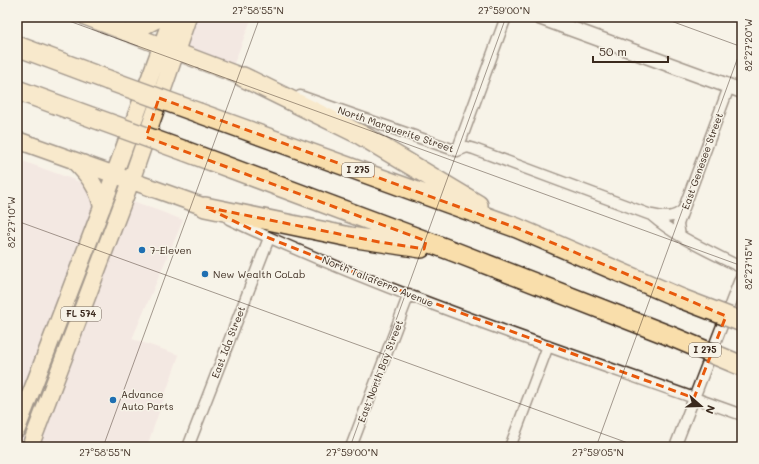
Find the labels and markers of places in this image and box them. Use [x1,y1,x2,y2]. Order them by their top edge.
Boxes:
place label: 7-Eleven [150,243,191,257]
marker: 7-Eleven [137,245,147,255]
place label: New Wealth CoLab [213,267,305,281]
marker: New Wealth CoLab [200,269,210,279]
place label: Advance Auto Parts [121,387,174,413]
marker: Advance Auto Parts [108,395,118,405]

